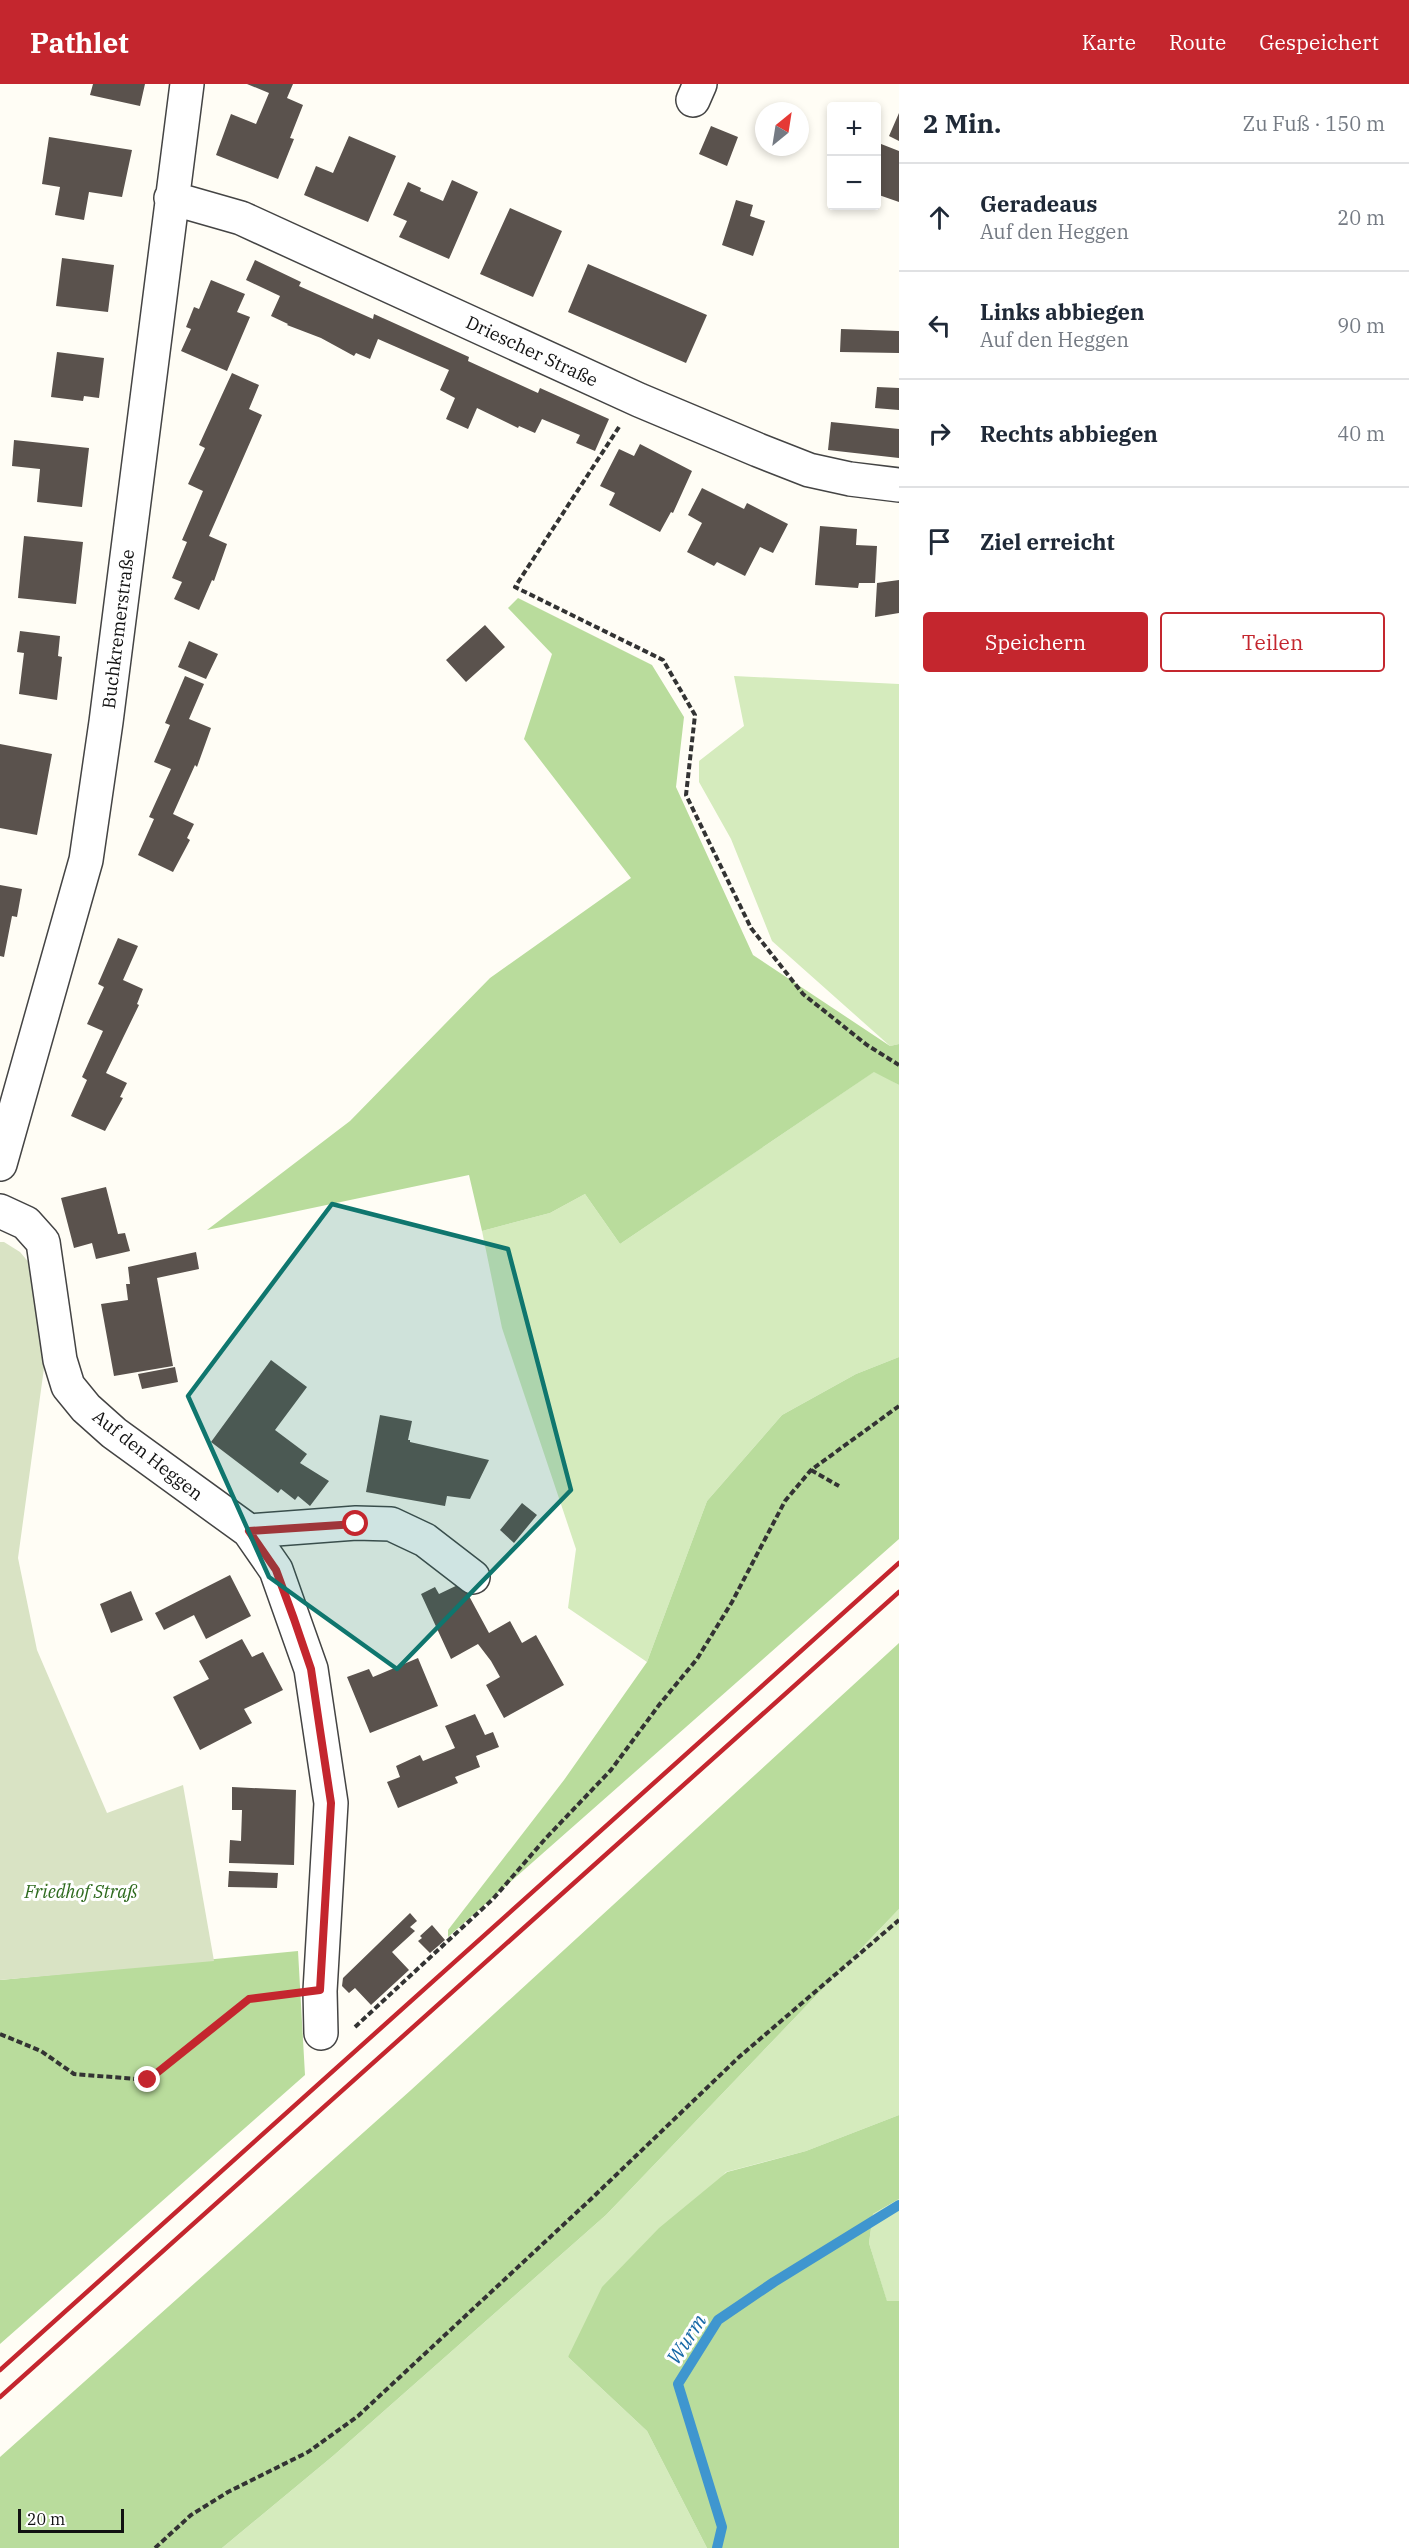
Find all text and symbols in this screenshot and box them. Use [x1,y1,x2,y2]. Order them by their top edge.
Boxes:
text: Pathlet [30,24,129,61]
text: Karte [1082,28,1136,56]
text: Route [1169,28,1226,56]
text: Gespeichert [1259,28,1379,56]
north arrow [755,102,809,156]
map controls [827,102,881,210]
button: + [827,102,881,156]
text: 2 Min. [923,106,1001,140]
text: Zu Fuß · 150 m [1243,110,1385,137]
button: − [827,156,881,210]
text: Geradeaus [980,189,1097,218]
icon: ahead [923,201,956,234]
text: 20 m [1337,204,1385,231]
text: Auf den Heggen [980,218,1129,245]
text: Links abbiegen [980,297,1145,326]
icon: left [923,309,956,342]
street label: Driescher Straße [462,310,602,392]
text: 90 m [1337,312,1385,339]
text: Auf den Heggen [980,326,1129,353]
icon: right [923,417,956,450]
text: Rechts abbiegen [980,419,1158,448]
text: 40 m [1337,420,1385,447]
icon: arrive [923,525,956,558]
text: Ziel erreicht [980,527,1115,556]
street label: Buchkremerstraße [97,548,139,710]
button: Speichern [923,612,1148,672]
button: Teilen [1160,612,1385,672]
street label: Auf den Heggen [88,1405,208,1505]
route start [342,1510,368,1536]
park label: Friedhof Straß [24,1880,138,1903]
route end [134,2066,160,2092]
water label: Wurm [660,2309,712,2369]
scale bar [18,2506,124,2534]
text: 20 m [27,2509,65,2529]

